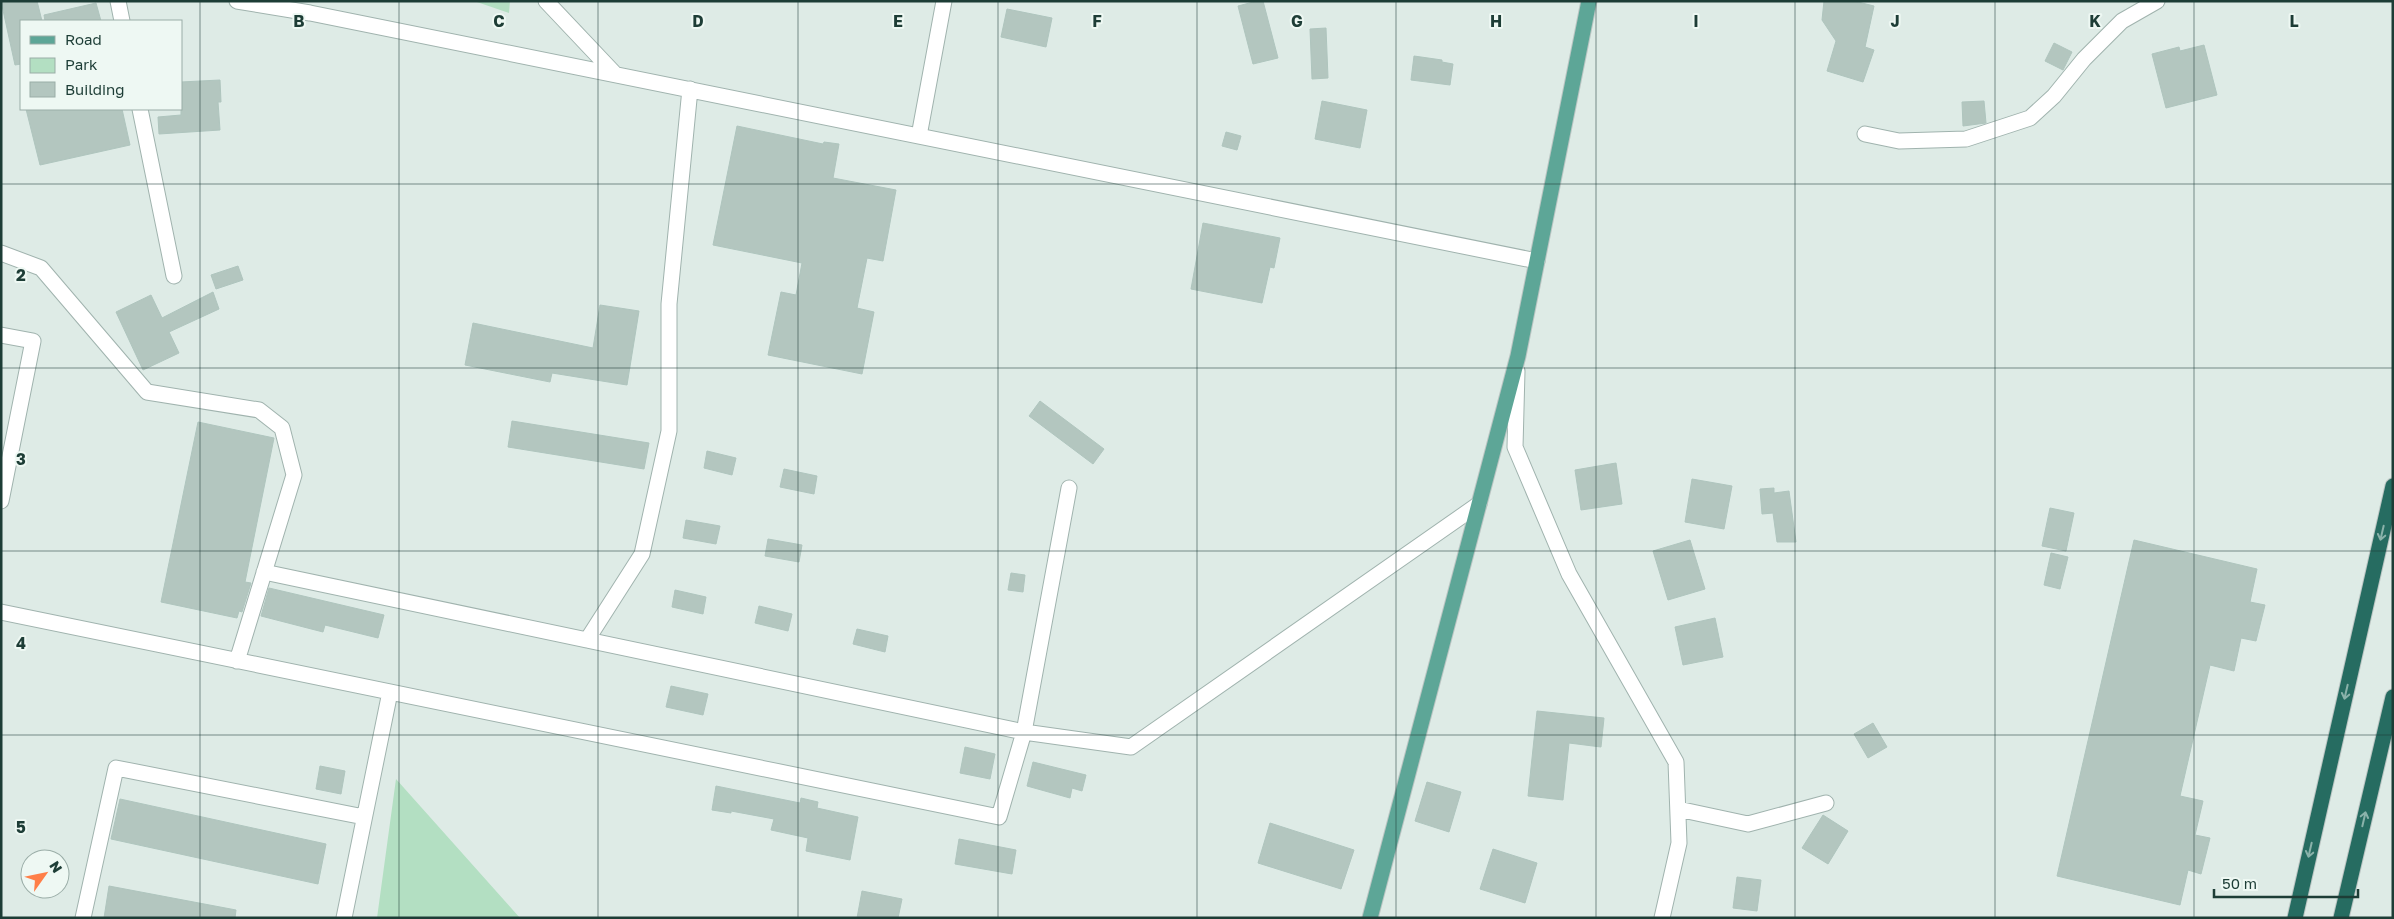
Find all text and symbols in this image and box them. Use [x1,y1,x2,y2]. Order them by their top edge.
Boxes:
text: B [293,11,305,31]
text: C [493,11,505,31]
text: D [692,11,704,31]
text: E [893,11,903,31]
text: F [1092,11,1102,31]
text: G [1291,11,1303,31]
text: H [1490,11,1502,31]
text: I [1693,11,1699,31]
text: J [1890,11,1900,31]
text: K [2089,11,2101,31]
text: L [2289,11,2299,31]
legend [20,20,182,110]
text: Road [65,30,102,48]
text: Park [65,55,98,73]
text: Building [65,80,125,98]
text: 2 [16,265,26,285]
text: 3 [16,449,26,469]
one-way arrow [2377,525,2386,541]
text: 4 [16,633,26,653]
one-way arrow [2341,683,2350,699]
one-way arrow [2360,812,2369,828]
text: 5 [16,817,26,837]
one-way arrow [2305,842,2314,858]
north arrow [20,849,70,899]
text: N [46,858,66,876]
scale bar [2214,866,2358,898]
text: 50 m [2222,874,2257,892]

